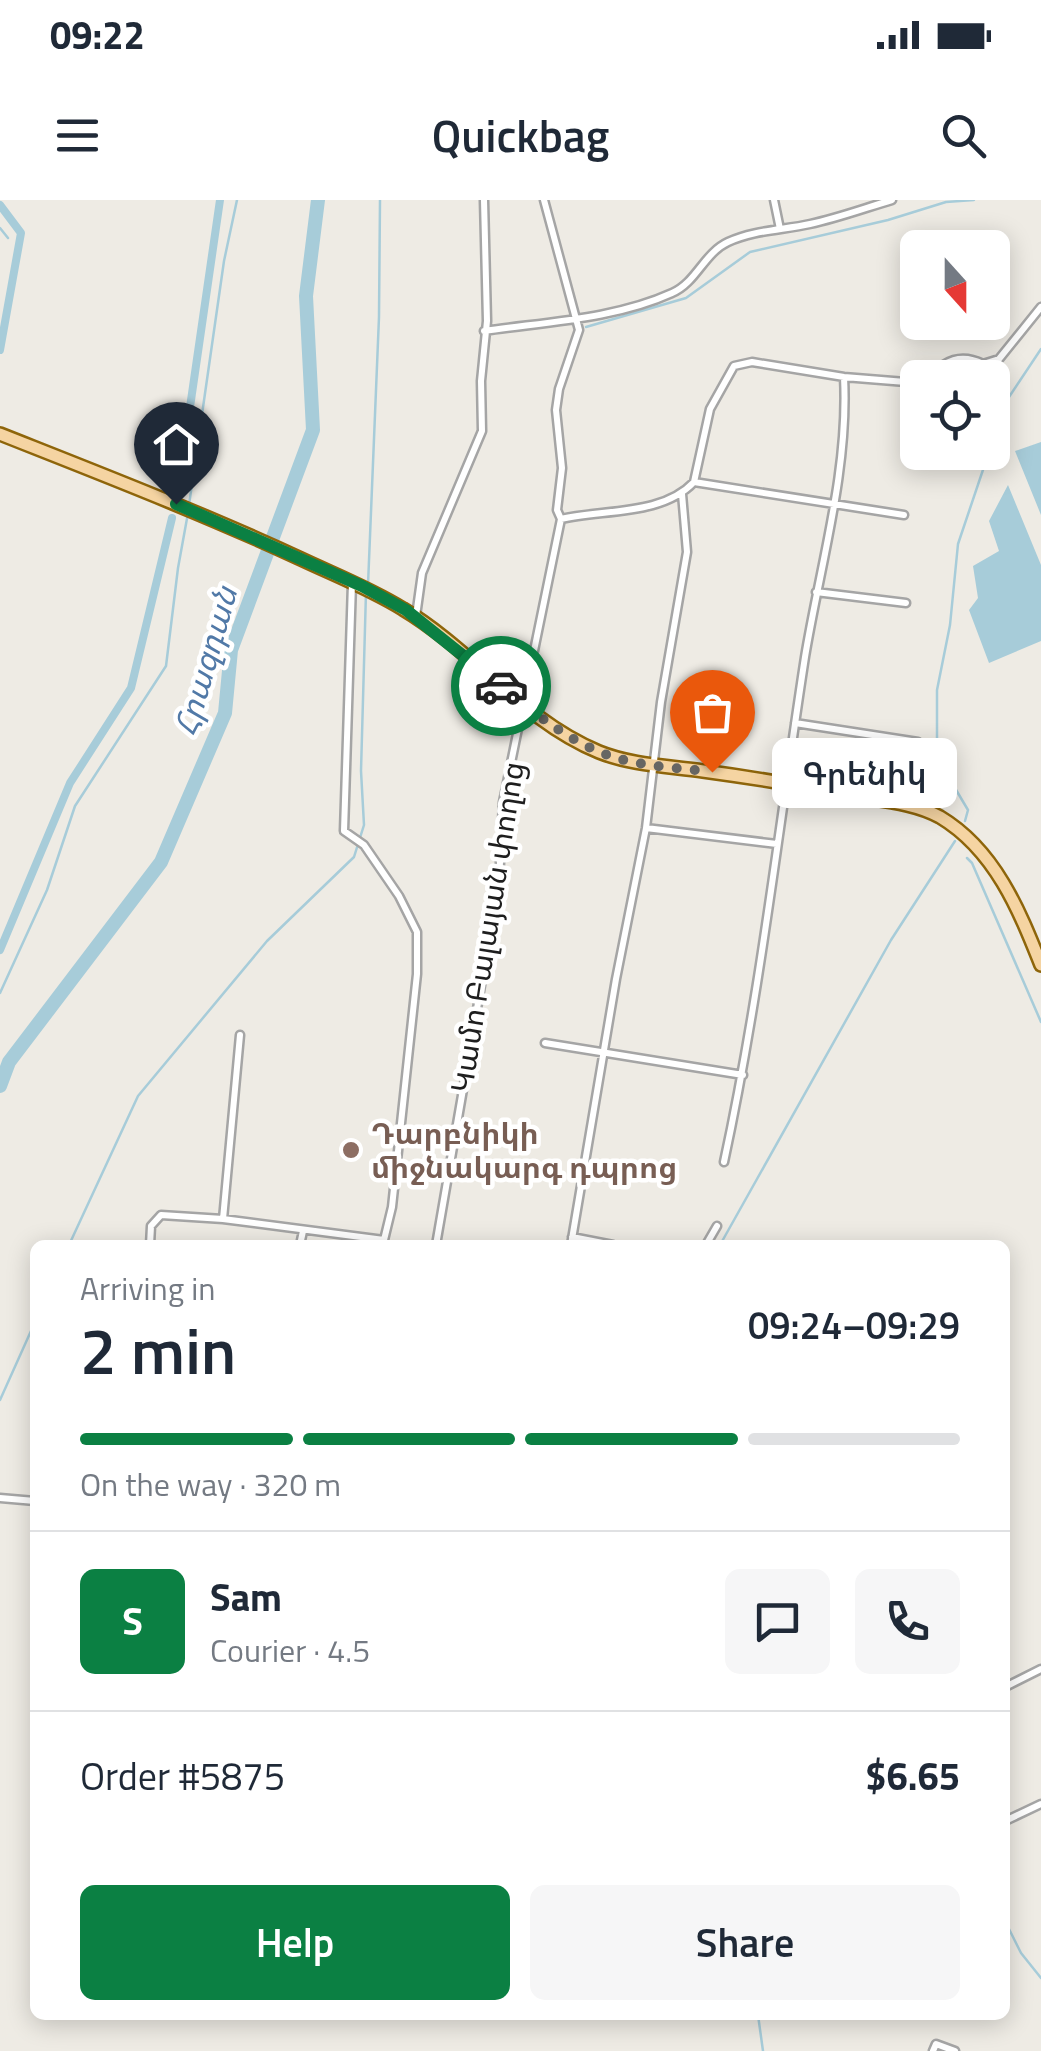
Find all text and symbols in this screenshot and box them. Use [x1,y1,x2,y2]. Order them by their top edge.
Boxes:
text: 09:22 [50,6,145,64]
text: Quickbag [432,101,609,169]
icon: menu [50,108,105,163]
icon: search [936,108,991,163]
north arrow [900,230,1010,340]
map controls [900,230,1010,470]
button: locate [900,360,1010,470]
pin [134,402,219,505]
icon: home [149,417,204,472]
water label: Հրազդան [161,579,250,741]
courier [451,636,551,736]
icon: car [474,659,529,714]
pin [670,670,755,773]
icon: bag [685,685,740,740]
callout: Գրենիկ [772,737,957,807]
text: Գրենիկ [802,749,927,797]
street label: Կամո Բալայան փողոց [438,758,536,1096]
place label: Դարբնիկի միջնակարգ դպրոց [371,1110,677,1190]
marker: Դարբնիկի միջնակարգ դպրոց [340,1139,362,1161]
text: Arriving in [80,1264,216,1312]
text: 09:24–09:29 [748,1296,960,1354]
text: 2 min [80,1300,236,1399]
text: On the way · 320 m [80,1460,341,1508]
text: Sam [210,1568,282,1626]
button: chat [725,1569,830,1674]
button: phone [855,1569,960,1674]
text: S [122,1592,143,1650]
text: Courier · 4.5 [210,1626,370,1674]
text: Order #5875 [80,1747,285,1805]
text: $6.65 [865,1747,960,1805]
button: Help [80,1885,510,2000]
button: Share [530,1885,960,2000]

